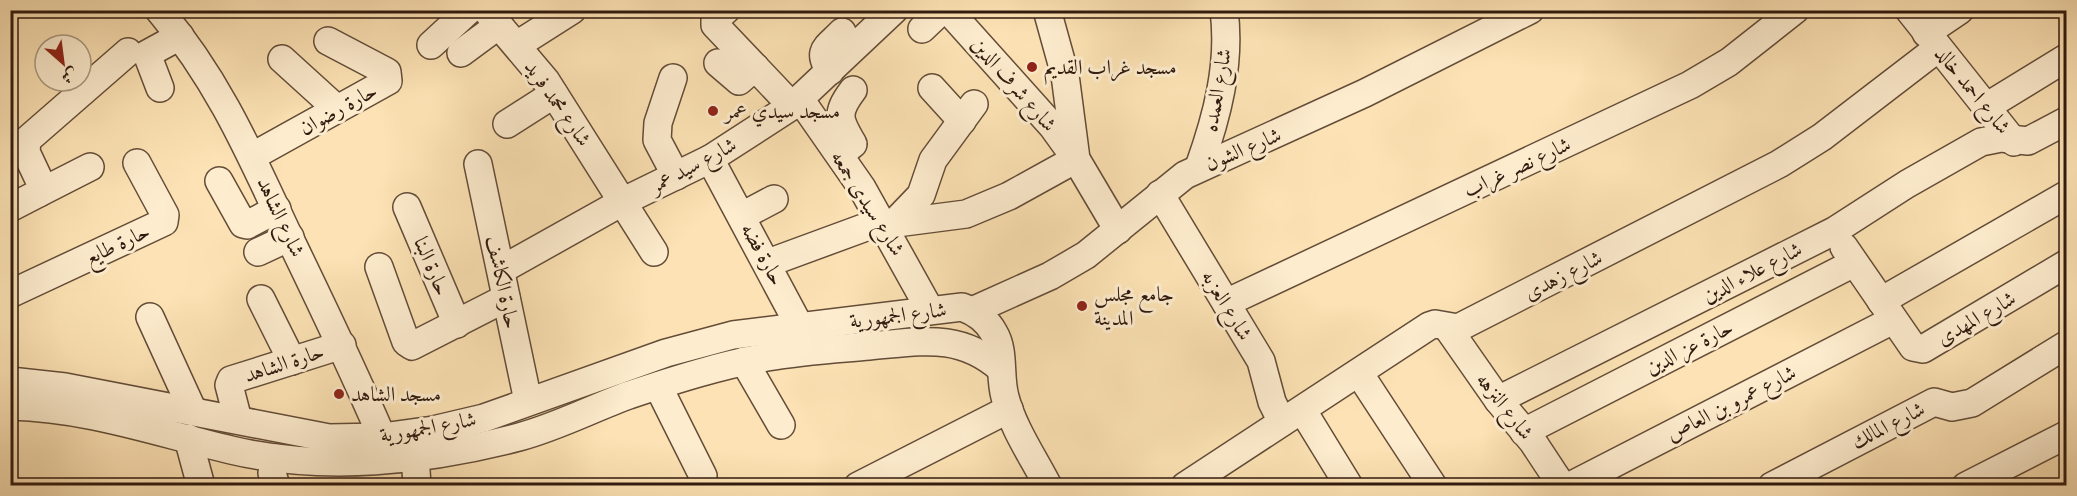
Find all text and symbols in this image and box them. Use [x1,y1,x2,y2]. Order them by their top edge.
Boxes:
street label: شارع شرف الدين [962,32,1062,140]
north arrow [33,33,93,93]
street label: شارع احمد خالد [1926,41,2016,143]
street label: شارع العمده [1198,46,1242,135]
street label: شارع محمد فريد [515,55,596,154]
place label: مسجد غراب القديم [1044,55,1177,85]
marker: مسجد غراب القديم [1025,60,1039,74]
text: ش [58,63,81,88]
street label: حارة رضوان [295,78,382,142]
place label: مسجد سيدي عمر [723,99,840,127]
marker: مسجد سيدي عمر [706,104,720,118]
street label: شارع الشون [1201,122,1287,181]
street label: شارع سيد عمر [644,132,743,204]
street label: شارع نصر غراب [1459,132,1577,208]
street label: شارع سيدى جمعه [821,146,910,263]
street label: شارع الشاهد [247,173,310,263]
street label: حارة طايع [81,218,156,276]
street label: حارة فضه [734,219,790,290]
street label: حارة البنا [407,233,455,300]
street label: حارة الكاشف [479,233,525,331]
street label: شارع علاء الدين [1698,237,1809,313]
street label: شارع زهدى [1520,245,1609,310]
street label: شارع العزبه [1192,265,1257,348]
place label: جامع مجلس المدينة [1094,282,1174,332]
street label: شارع المهدى [1932,286,2023,355]
street label: شارع الجمهورية [848,297,949,339]
marker: جامع مجلس المدينة [1075,299,1089,313]
street label: حارة عز الدين [1641,315,1738,382]
street label: حارة الشاهد [241,339,328,389]
street label: شارع عمرو بن العاص [1662,360,1803,451]
street label: شارع النزهه [1467,368,1539,448]
place label: مسجد الشاهد [351,382,441,408]
marker: مسجد الشاهد [332,387,346,401]
street label: شارع المالك [1847,396,1931,459]
street label: شارع الجمهورية [378,407,479,453]

